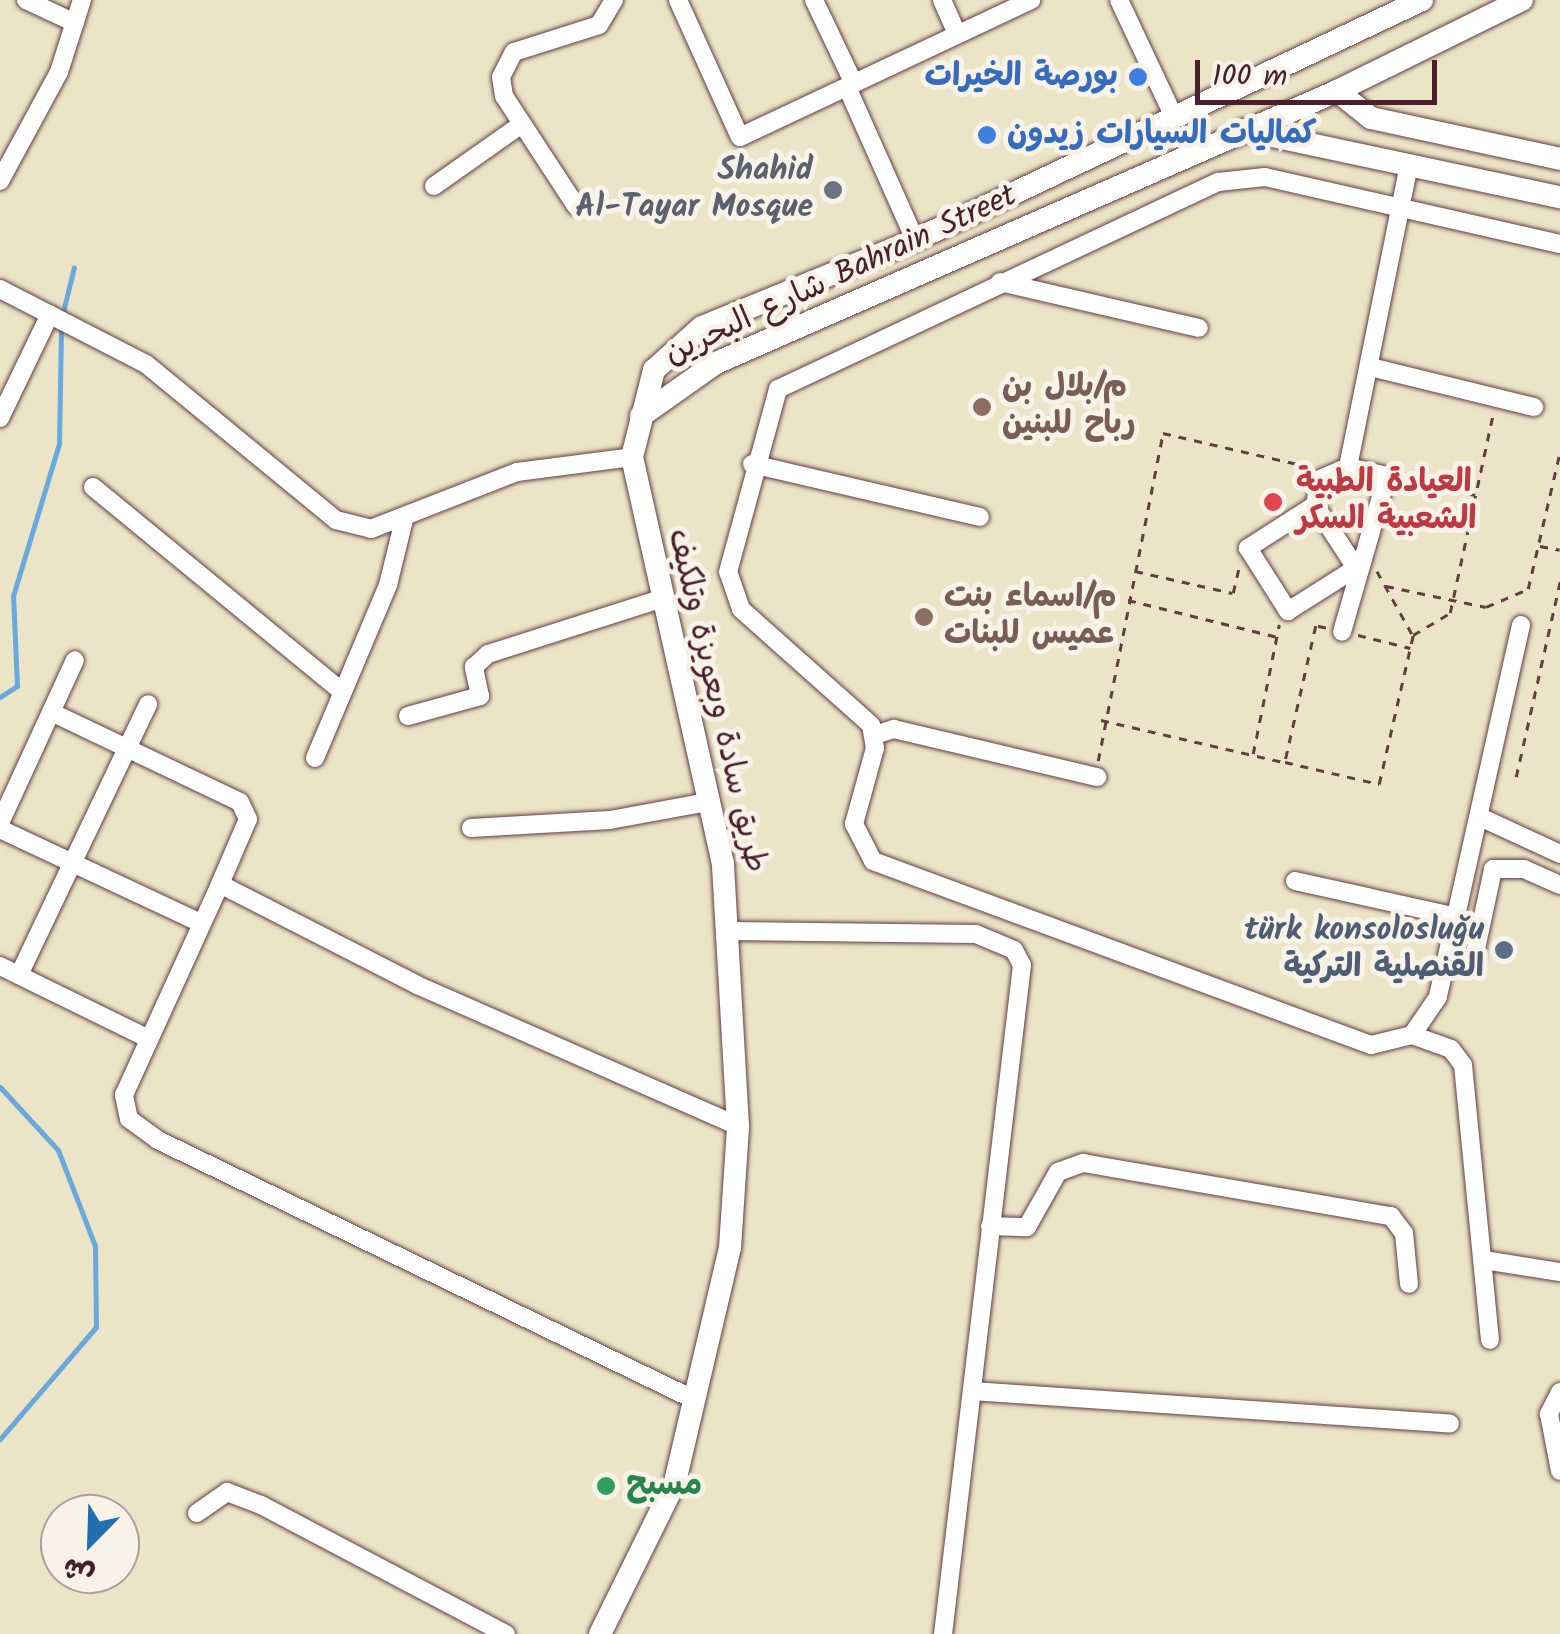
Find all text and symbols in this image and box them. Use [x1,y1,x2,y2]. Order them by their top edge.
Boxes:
scale bar [1200,40,1442,102]
text: 100 m [1212,53,1287,101]
place label: بورصة الخيرات [924,58,1118,96]
marker: بورصة الخيرات [1127,66,1149,88]
place label: كماليات السيارات زيدون [1007,116,1317,154]
marker: كماليات السيارات زيدون [976,124,998,146]
place label: Shahid Al-Tayar Mosque [575,153,813,228]
street label: شارع البحرين Bahrain Street [659,177,1023,375]
marker: Shahid Al-Tayar Mosque [822,179,844,201]
place label: م/بلال بن رباح للبنين [1002,370,1135,445]
marker: م/بلال بن رباح للبنين [971,396,993,418]
place label: العيادة الطبية الشعبية السكر [1296,465,1477,540]
marker: العيادة الطبية الشعبية السكر [1260,489,1286,515]
street label: طريق سادة وبعويزة وتلكيف [658,525,774,877]
place label: م/اسماء بنت عميس للبنات [944,580,1117,655]
marker: م/اسماء بنت عميس للبنات [913,606,935,628]
place label: türk konsolosluğu القنصلية التركية [1244,913,1484,988]
marker: türk konsolosluğu القنصلية التركية [1493,939,1515,961]
place label: مسبح [626,1467,702,1505]
marker: مسبح [595,1475,617,1497]
north arrow [40,1494,140,1594]
text: ش [56,1544,102,1597]

